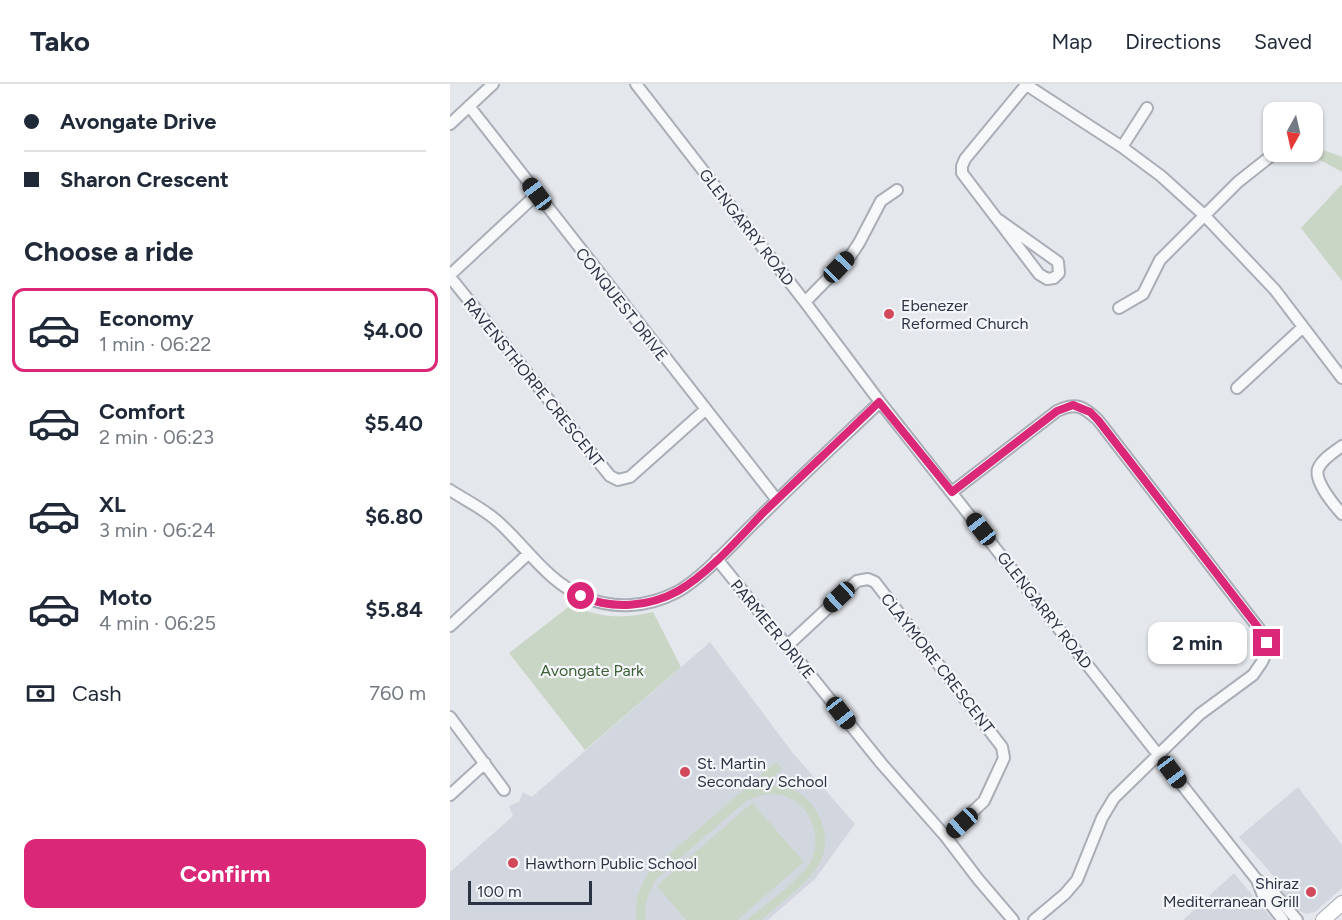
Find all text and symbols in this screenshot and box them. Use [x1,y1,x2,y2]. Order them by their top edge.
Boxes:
text: Tako [30,24,90,58]
text: Map [1051,29,1092,54]
text: Directions [1125,29,1221,54]
text: Saved [1254,29,1312,54]
north arrow [1263,102,1323,162]
map controls [1263,102,1323,162]
text: Avongate Drive [60,108,217,135]
street label: GLENGARRY ROAD [695,165,798,290]
text: Sharon Crescent [60,166,229,193]
car [519,174,555,214]
text: Choose a ride [24,235,193,268]
street label: CONQUEST DRIVE [572,244,672,365]
car [820,248,858,286]
street label: RAVENSTHORPE CRESCENT [460,294,608,471]
place label: Ebenezer Reformed Church [901,296,1028,333]
icon: car [27,303,81,357]
text: Economy [99,305,194,332]
marker: Ebenezer Reformed Church [882,307,896,321]
text: $4.00 [363,317,423,344]
text: 1 min · 06:22 [99,332,212,356]
icon: car [27,396,81,450]
text: Comfort [99,398,185,425]
text: $5.40 [364,410,423,437]
text: 2 min · 06:23 [99,425,214,449]
icon: car [27,489,81,543]
text: XL [99,491,126,518]
text: $6.80 [365,503,423,530]
car [963,509,999,549]
text: 3 min · 06:24 [99,518,215,542]
street label: GLENGARRY ROAD [993,548,1096,673]
street label: PARMEER DRIVE [727,576,819,683]
car [820,578,858,616]
icon: car [27,582,81,636]
route start [567,582,594,609]
text: Moto [99,584,152,611]
street label: CLAYMORE CRESCENT [877,589,998,737]
text: $5.84 [365,596,423,623]
text: 4 min · 06:25 [99,611,216,635]
callout: 2 min [1147,622,1246,664]
route end [1253,629,1280,656]
text: 2 min [1172,631,1223,655]
park label: Avongate Park [540,661,644,680]
icon: cash [24,677,57,710]
text: Cash [72,680,122,707]
text: 760 m [369,681,426,705]
car [823,693,859,733]
car [1154,752,1190,792]
place label: St. Martin Secondary School [697,754,827,791]
marker: St. Martin Secondary School [678,765,692,779]
car [943,804,981,842]
button: Confirm [24,839,426,908]
place label: Hawthorn Public School [525,854,697,873]
marker: Hawthorn Public School [506,856,520,870]
place label: Shiraz Mediterranean Grill [1163,874,1299,911]
scale bar [468,878,592,906]
text: 100 m [477,882,522,901]
marker: Shiraz Mediterranean Grill [1304,885,1318,899]

